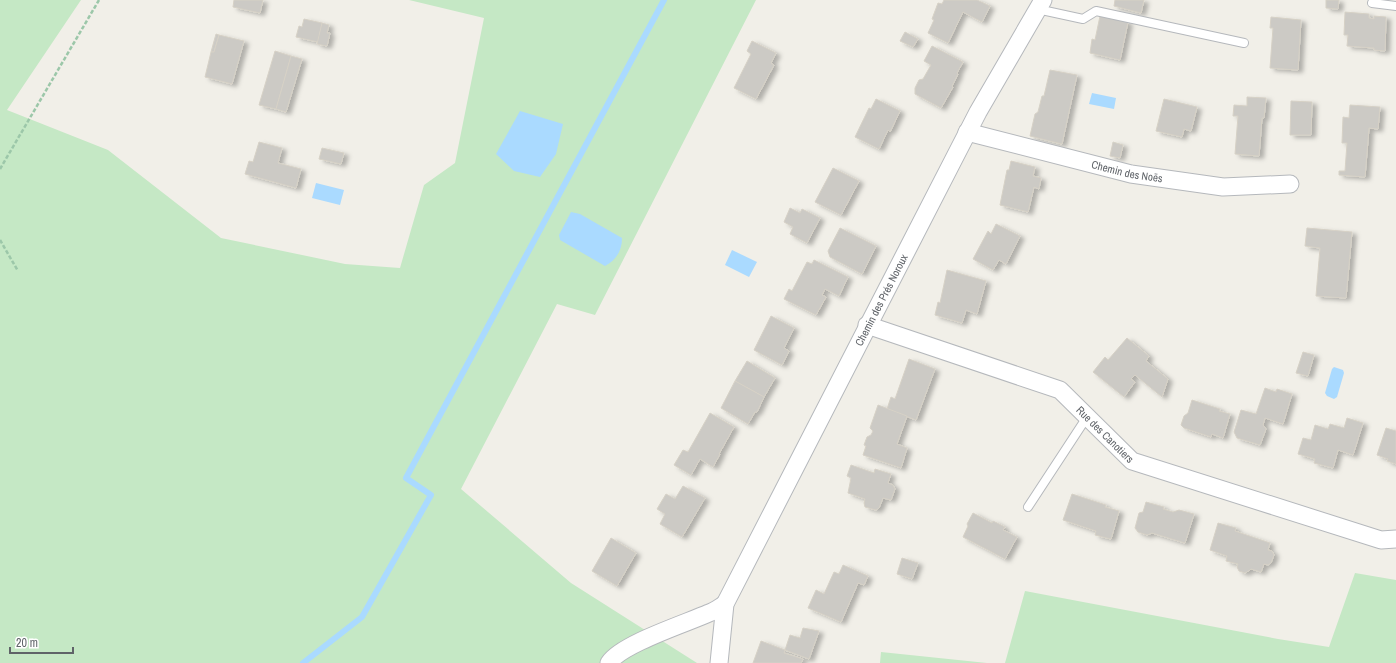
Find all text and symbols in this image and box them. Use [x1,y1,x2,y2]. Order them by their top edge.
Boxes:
street label: Chemin des Noës [1090,157,1164,185]
street label: Chemin des Prés Noroux [852,251,911,348]
street label: Rue des Canotiers [1073,403,1137,466]
scale bar [10,629,73,655]
text: 20 m [16,635,38,651]

